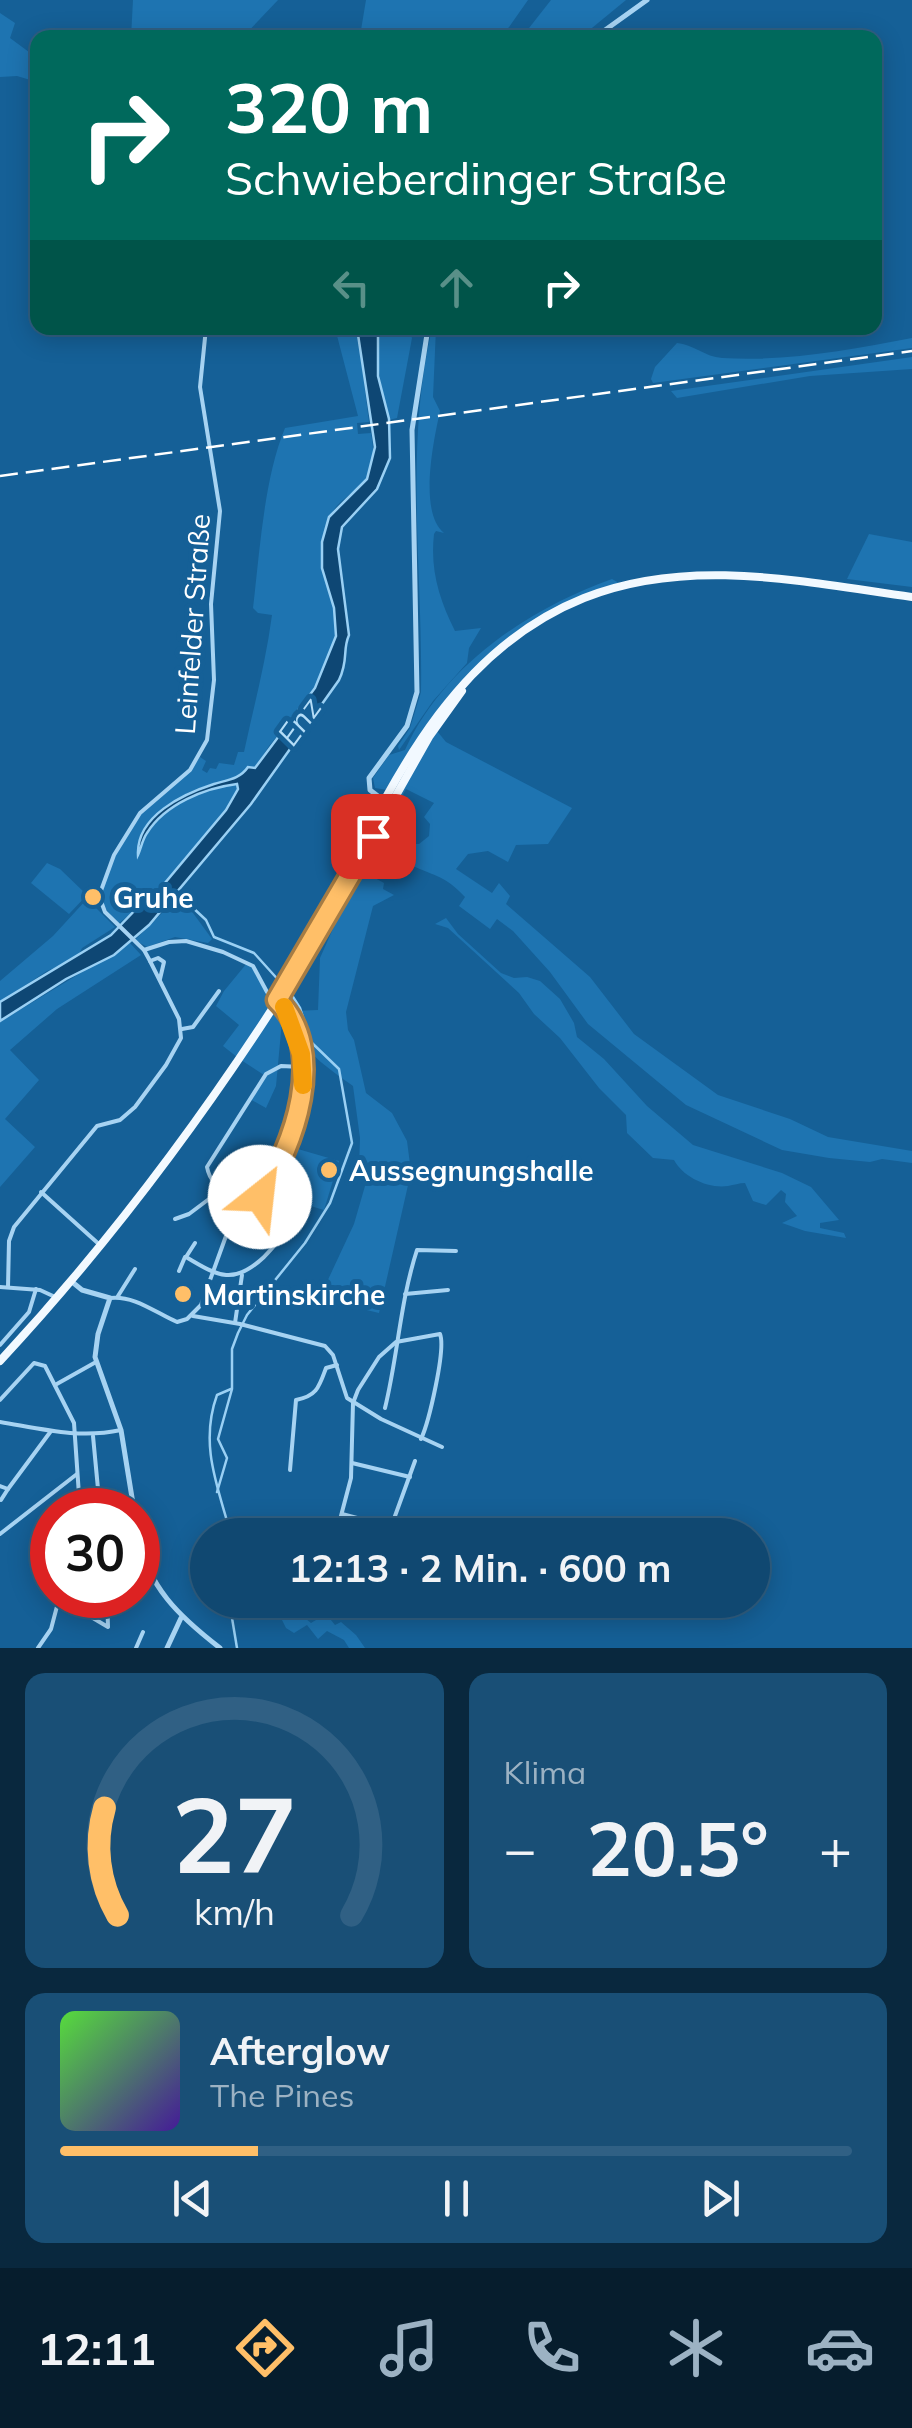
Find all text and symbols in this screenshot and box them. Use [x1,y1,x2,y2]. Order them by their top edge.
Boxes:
text: 320 m [225,63,433,151]
icon: right [60,70,190,200]
text: Schwieberdinger Straße [225,150,727,206]
icon: left [324,260,379,315]
icon: ahead [429,260,484,315]
icon: right [534,260,589,315]
street label: Leinfelder Straße [167,513,217,735]
water label: Enz [269,689,330,753]
pin [331,794,416,879]
icon: arrive [346,809,401,864]
place label: Gruhe [113,880,194,915]
marker: Gruhe [82,886,104,908]
position arrow [208,1145,312,1249]
place label: Aussegnungshalle [349,1153,594,1188]
marker: Aussegnungshalle [318,1159,340,1181]
place label: Martinskirche [203,1277,385,1312]
marker: Martinskirche [172,1283,194,1305]
speed limit sign: 30 [30,1488,160,1618]
text: 12:13 · 2 Min. · 600 m [289,1544,671,1592]
text: Klima [504,1752,586,1792]
text: 27 [172,1768,297,1899]
text: 20.5° [587,1801,769,1895]
text: − [504,1814,537,1883]
text: + [819,1814,852,1883]
text: km/h [194,1889,275,1934]
text: Afterglow [210,2027,390,2075]
text: The Pines [210,2075,354,2115]
icon: previous [165,2171,220,2226]
icon: pause [429,2171,484,2226]
icon: next [693,2171,748,2226]
icon: directions [230,2313,300,2383]
icon: music [374,2313,444,2383]
icon: phone [517,2313,587,2383]
icon: climate [661,2313,731,2383]
icon: car [805,2313,875,2383]
text: 12:11 [37,2320,156,2376]

